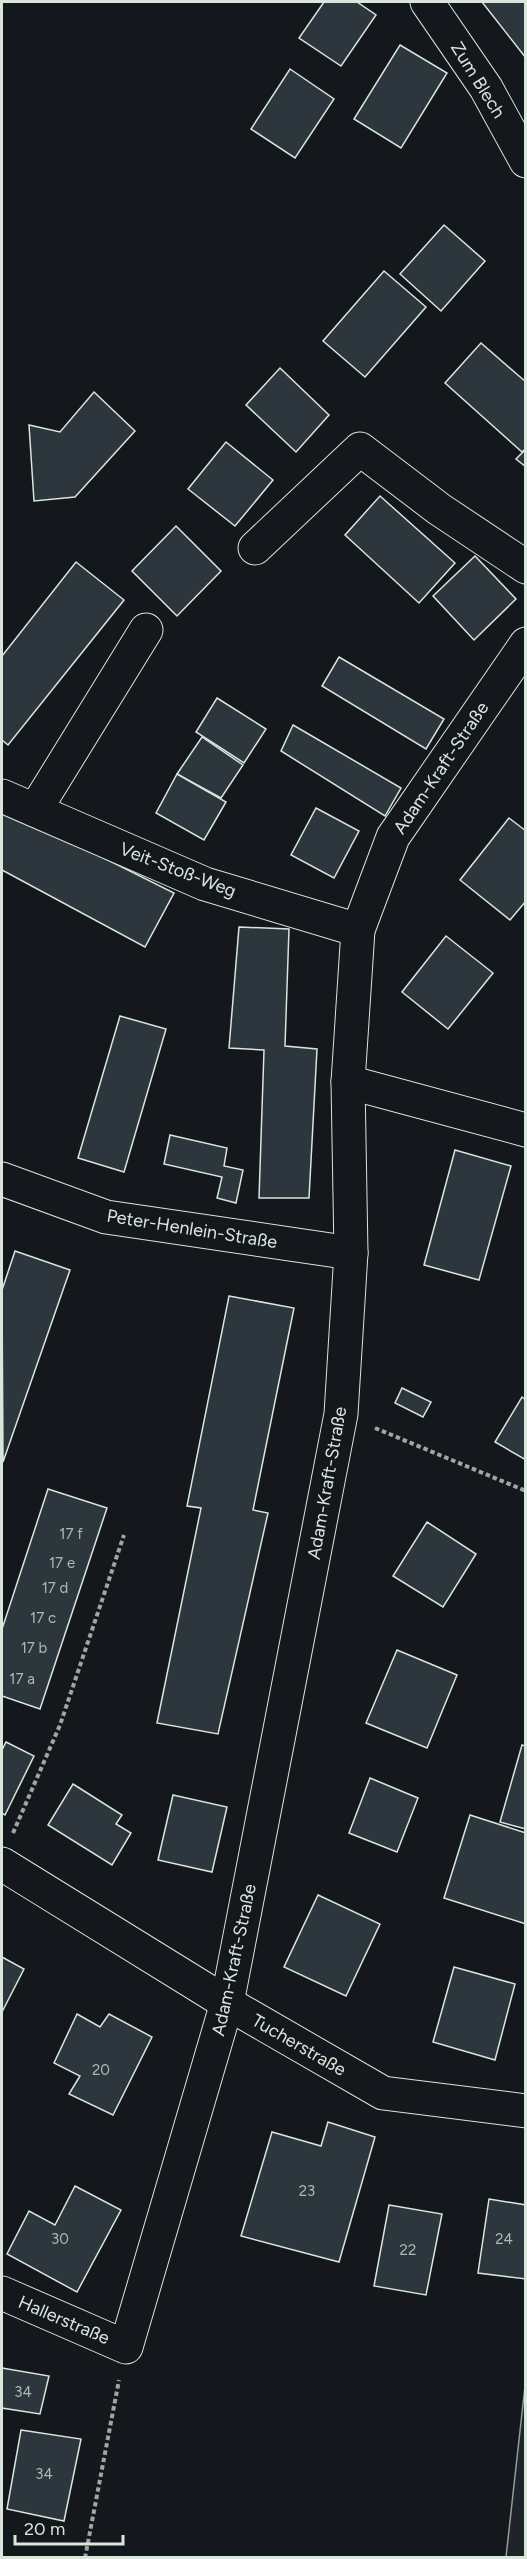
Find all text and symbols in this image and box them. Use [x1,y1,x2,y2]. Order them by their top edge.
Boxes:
street label: Zum Blech [446,38,510,122]
street label: Adam-Kraft-Straße [389,698,494,838]
street label: Veit-Stoß-Weg [117,838,239,902]
street label: Peter-Henlein-Straße [105,1205,279,1253]
street label: Adam-Kraft-Straße [303,1405,351,1561]
house number: 17 f [59,1525,83,1543]
house number: 17 e [49,1554,75,1572]
house number: 17 d [42,1579,68,1597]
house number: 17 c [30,1609,56,1627]
house number: 17 b [21,1639,48,1657]
house number: 17 a [9,1670,35,1688]
street label: Adam-Kraft-Straße [207,1882,261,2038]
street label: Tucherstraße [248,2009,350,2081]
house number: 20 [92,2061,110,2079]
house number: 23 [299,2182,315,2200]
house number: 30 [51,2230,69,2248]
house number: 24 [495,2230,513,2248]
house number: 22 [400,2241,416,2259]
street label: Hallerstraße [15,2291,113,2349]
house number: 34 [14,2383,32,2401]
house number: 34 [35,2465,53,2483]
scale bar [15,2508,123,2546]
text: 20 m [24,2518,65,2540]

